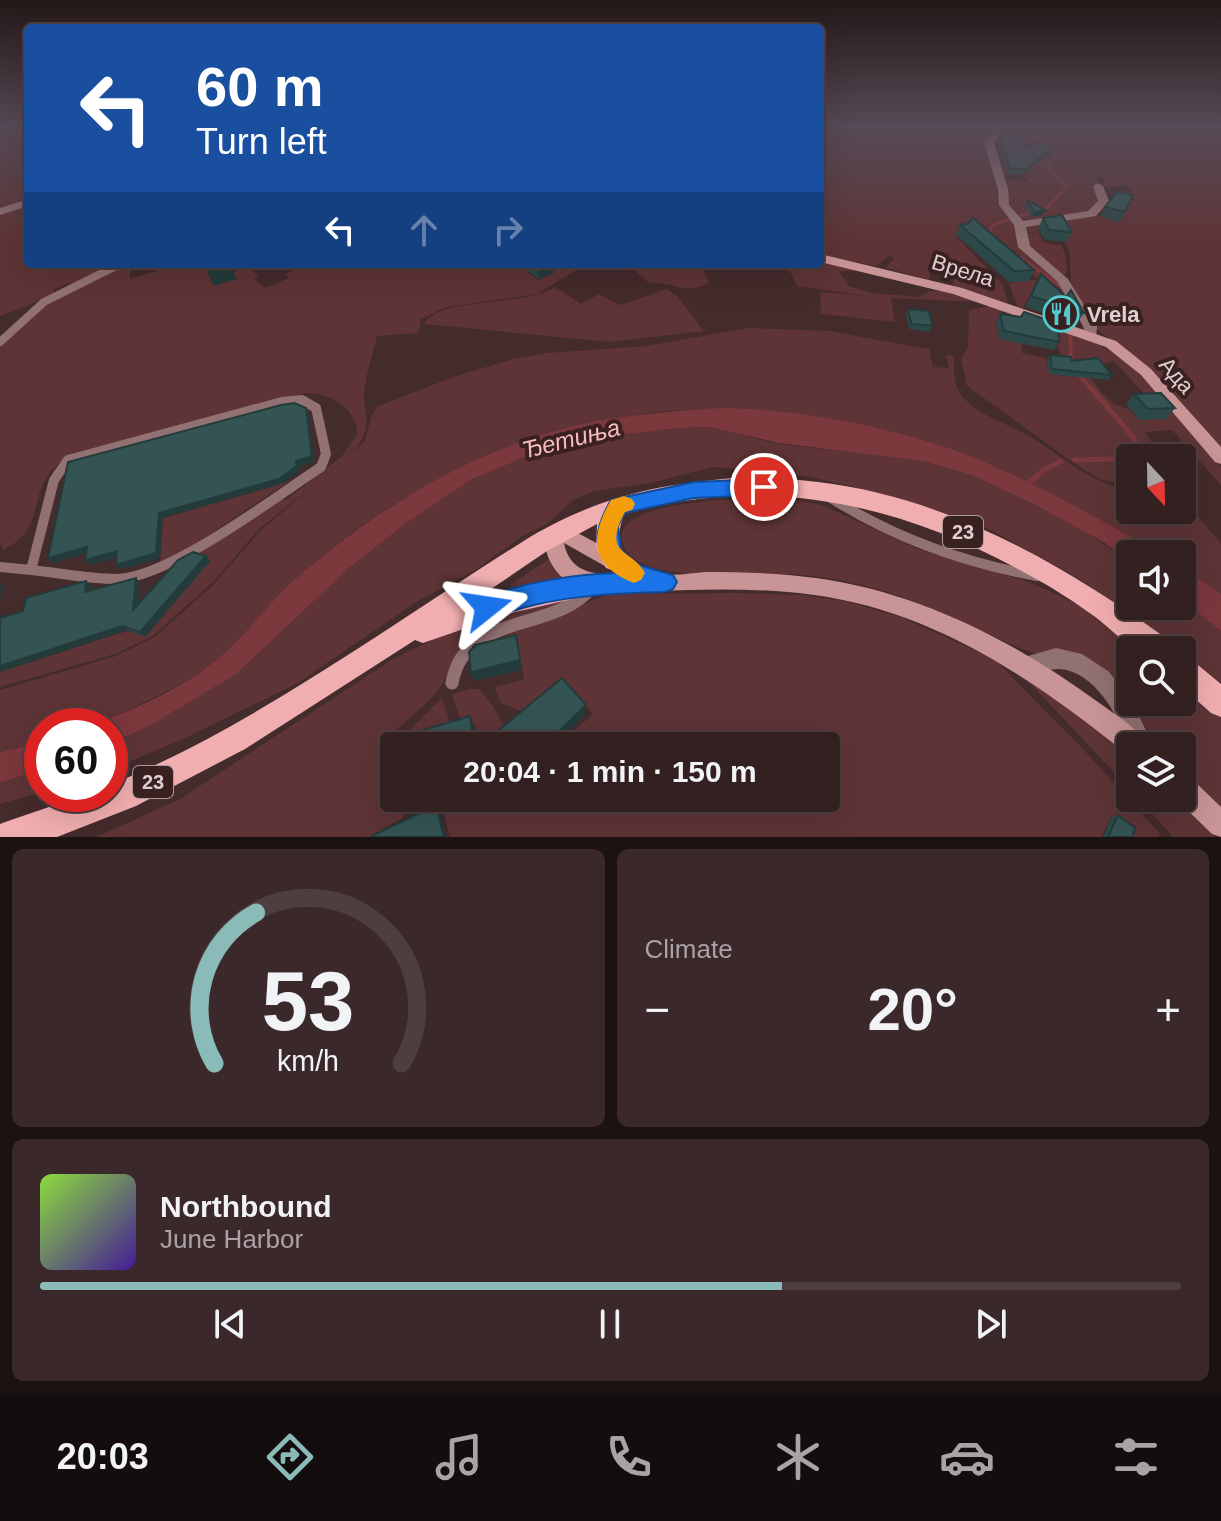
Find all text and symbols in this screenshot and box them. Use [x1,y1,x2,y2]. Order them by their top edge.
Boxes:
text: 60 m [196,55,324,118]
icon: left [64,56,168,160]
text: Turn left [196,121,327,162]
icon: left [318,208,362,252]
icon: ahead [402,208,446,252]
icon: right [486,208,530,252]
street label: Врела [929,249,998,292]
restaurant icon: Vrela [1042,295,1080,333]
place label: Vrela [1087,302,1140,327]
street label: Ада [1154,352,1200,399]
water label: Ђетиња [519,413,623,464]
north arrow [1116,444,1196,524]
map controls [1116,444,1196,812]
pin [730,453,798,521]
icon: arrive [742,465,786,509]
road number: 23 [943,516,983,548]
button: sound [1116,540,1196,620]
position arrow [445,565,529,649]
button: search [1116,636,1196,716]
speed limit sign: 60 [24,708,128,812]
button: layers [1116,732,1196,812]
text: 20:04 · 1 min · 150 m [463,755,757,788]
road number: 23 [133,766,173,798]
text: Climate [645,934,733,964]
text: 53 [262,955,355,1048]
text: 20° [867,976,958,1043]
text: − [645,985,670,1034]
text: + [1155,985,1181,1034]
text: km/h [277,1045,339,1077]
text: Northbound [160,1190,332,1223]
text: June Harbor [160,1224,303,1254]
icon: previous [208,1302,252,1346]
icon: pause [588,1302,632,1346]
icon: next [969,1302,1013,1346]
icon: directions [262,1429,318,1485]
icon: music [431,1429,487,1485]
icon: phone [601,1429,657,1485]
icon: climate [770,1429,826,1485]
icon: car [939,1429,995,1485]
icon: filters [1108,1429,1164,1485]
text: 20:03 [57,1436,149,1477]

